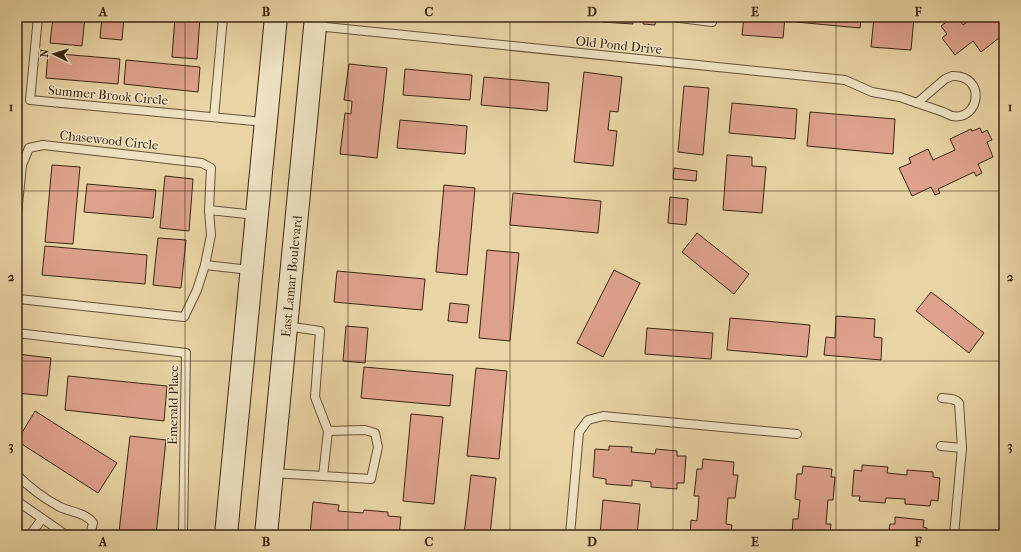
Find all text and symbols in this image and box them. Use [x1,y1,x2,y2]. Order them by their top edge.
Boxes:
text: A [98,4,108,19]
text: B [262,4,271,19]
text: C [425,4,434,19]
text: D [587,4,597,19]
text: E [751,4,759,19]
text: F [914,4,922,19]
street label: Old Pond Drive [575,33,664,57]
north arrow [34,34,74,74]
text: N [38,48,51,58]
street label: Summer Brook Circle [47,82,169,108]
text: 1 [9,99,14,114]
text: 1 [1008,99,1013,114]
street label: Chasewood Circle [59,127,160,153]
street label: East Lamar Boulevard [278,214,304,338]
text: 2 [8,269,15,284]
text: 2 [1007,269,1014,284]
street label: Emerald Place [165,364,181,445]
text: 3 [8,438,14,454]
text: 3 [1007,438,1013,454]
text: A [98,534,108,549]
text: B [262,534,271,549]
text: C [425,534,434,549]
text: D [587,534,597,549]
text: E [751,534,759,549]
text: F [914,534,922,549]

